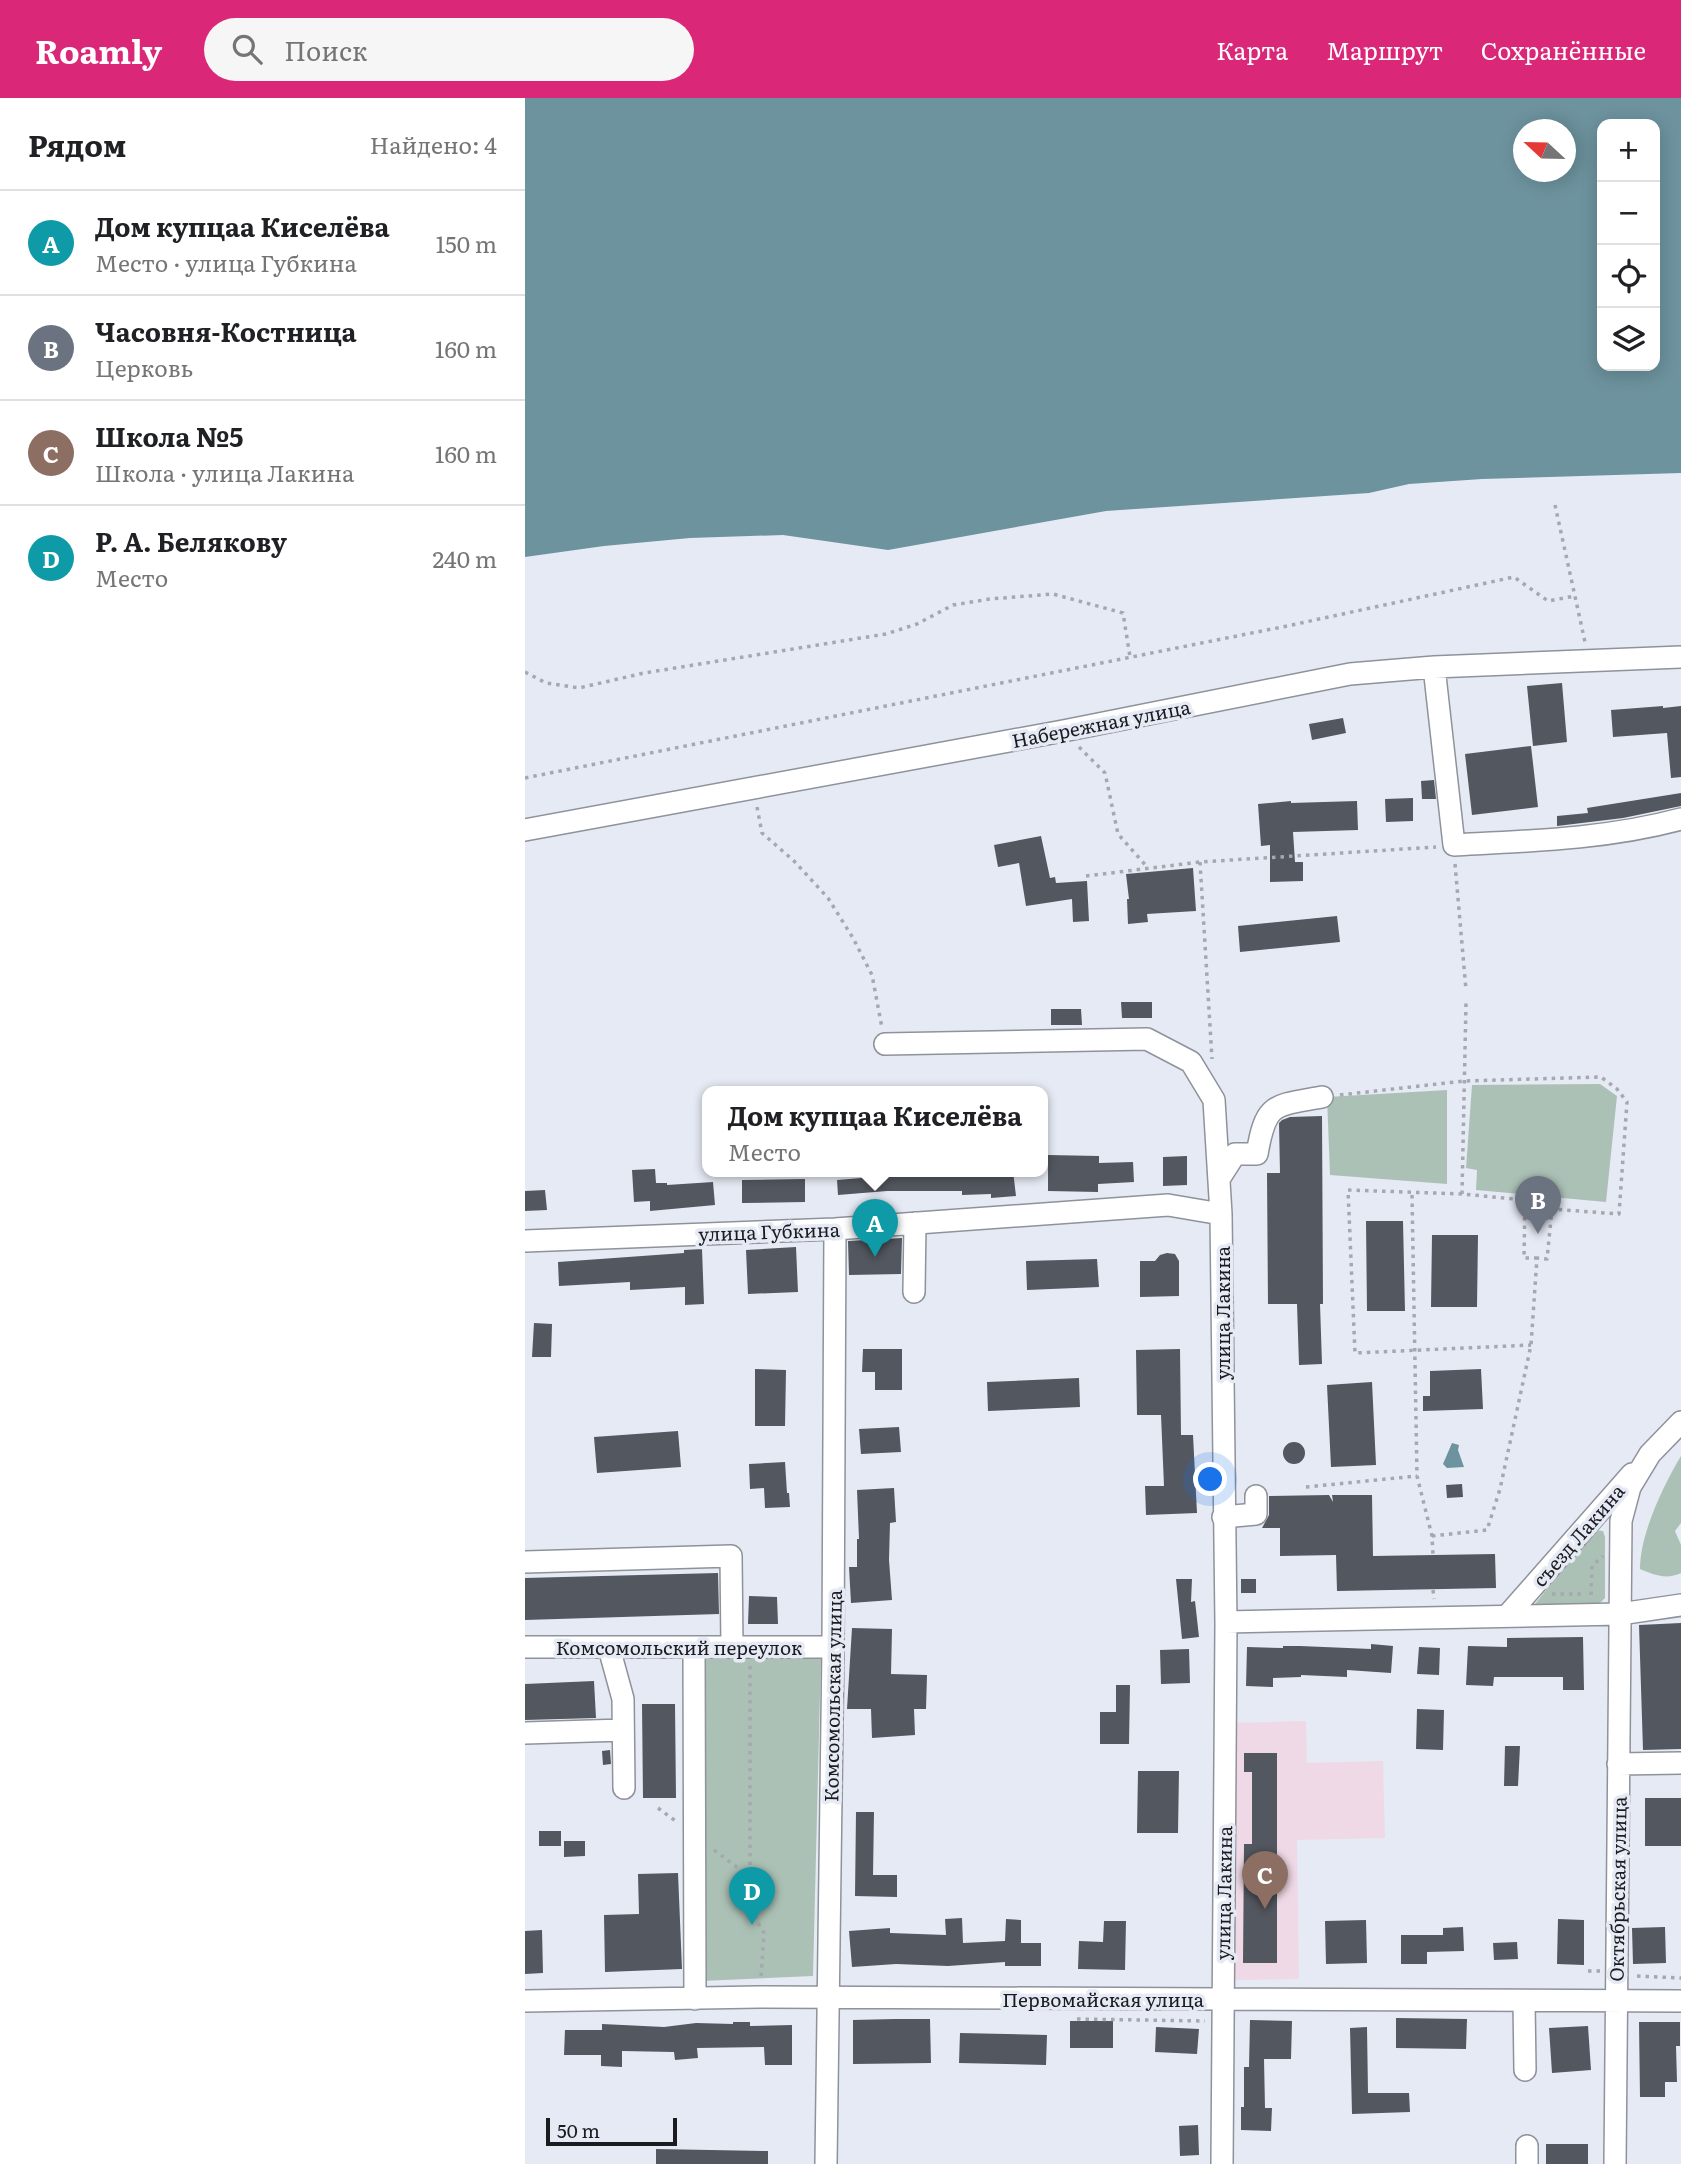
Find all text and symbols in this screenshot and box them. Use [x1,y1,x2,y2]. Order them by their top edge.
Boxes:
search box [204,18,694,81]
text: Roamly [35,25,162,74]
icon: search [228,30,266,68]
text: Поиск [284,30,367,69]
text: Карта [1216,32,1288,67]
text: Маршрут [1326,32,1443,67]
text: Сохранённые [1481,32,1646,67]
north arrow [1513,119,1576,182]
map controls [1597,119,1660,371]
button: + [1597,119,1660,182]
text: Рядом [28,122,126,166]
text: Найдено: 4 [370,127,497,161]
button: − [1597,182,1660,245]
text: Дом купцаа Киселёва [95,206,390,245]
text: A [42,226,60,260]
text: 150 m [436,226,497,260]
text: Место · улица Губкина [95,245,357,279]
button: locate [1597,245,1660,308]
button: layers [1597,308,1660,371]
text: Часовня-Костница [95,311,357,350]
text: B [43,331,59,365]
text: 160 m [435,331,497,365]
text: Церковь [95,350,193,384]
text: Школа №5 [95,416,243,455]
text: C [43,436,59,470]
text: 160 m [435,436,497,470]
text: Школа · улица Лакина [95,455,354,489]
text: Р. А. Белякову [95,521,287,560]
text: D [42,541,60,575]
text: 240 m [432,541,497,575]
text: Место [95,560,168,594]
street label: Набережная улица [1009,692,1193,754]
popup [702,1086,1048,1177]
text: Дом купцаа Киселёва [728,1095,1022,1134]
text: Место [728,1134,801,1168]
pin: B [1515,1176,1561,1234]
pin: A [852,1199,898,1257]
street label: улица Губкина [698,1215,841,1247]
street label: улица Лакина [1208,1245,1236,1380]
your location [1193,1462,1227,1496]
street label: съезд Лакина [1525,1477,1631,1593]
street label: Комсомольская улица [816,1589,848,1802]
street label: Комсомольский переулок [556,1633,803,1661]
street label: Октябрьская улица [1601,1795,1633,1982]
street label: улица Лакина [1208,1825,1238,1960]
pin: C [1242,1851,1288,1909]
pin: D [729,1867,775,1925]
street label: Первомайская улица [1002,1985,1205,2013]
scale bar [546,2115,677,2147]
text: 50 m [557,2116,600,2144]

